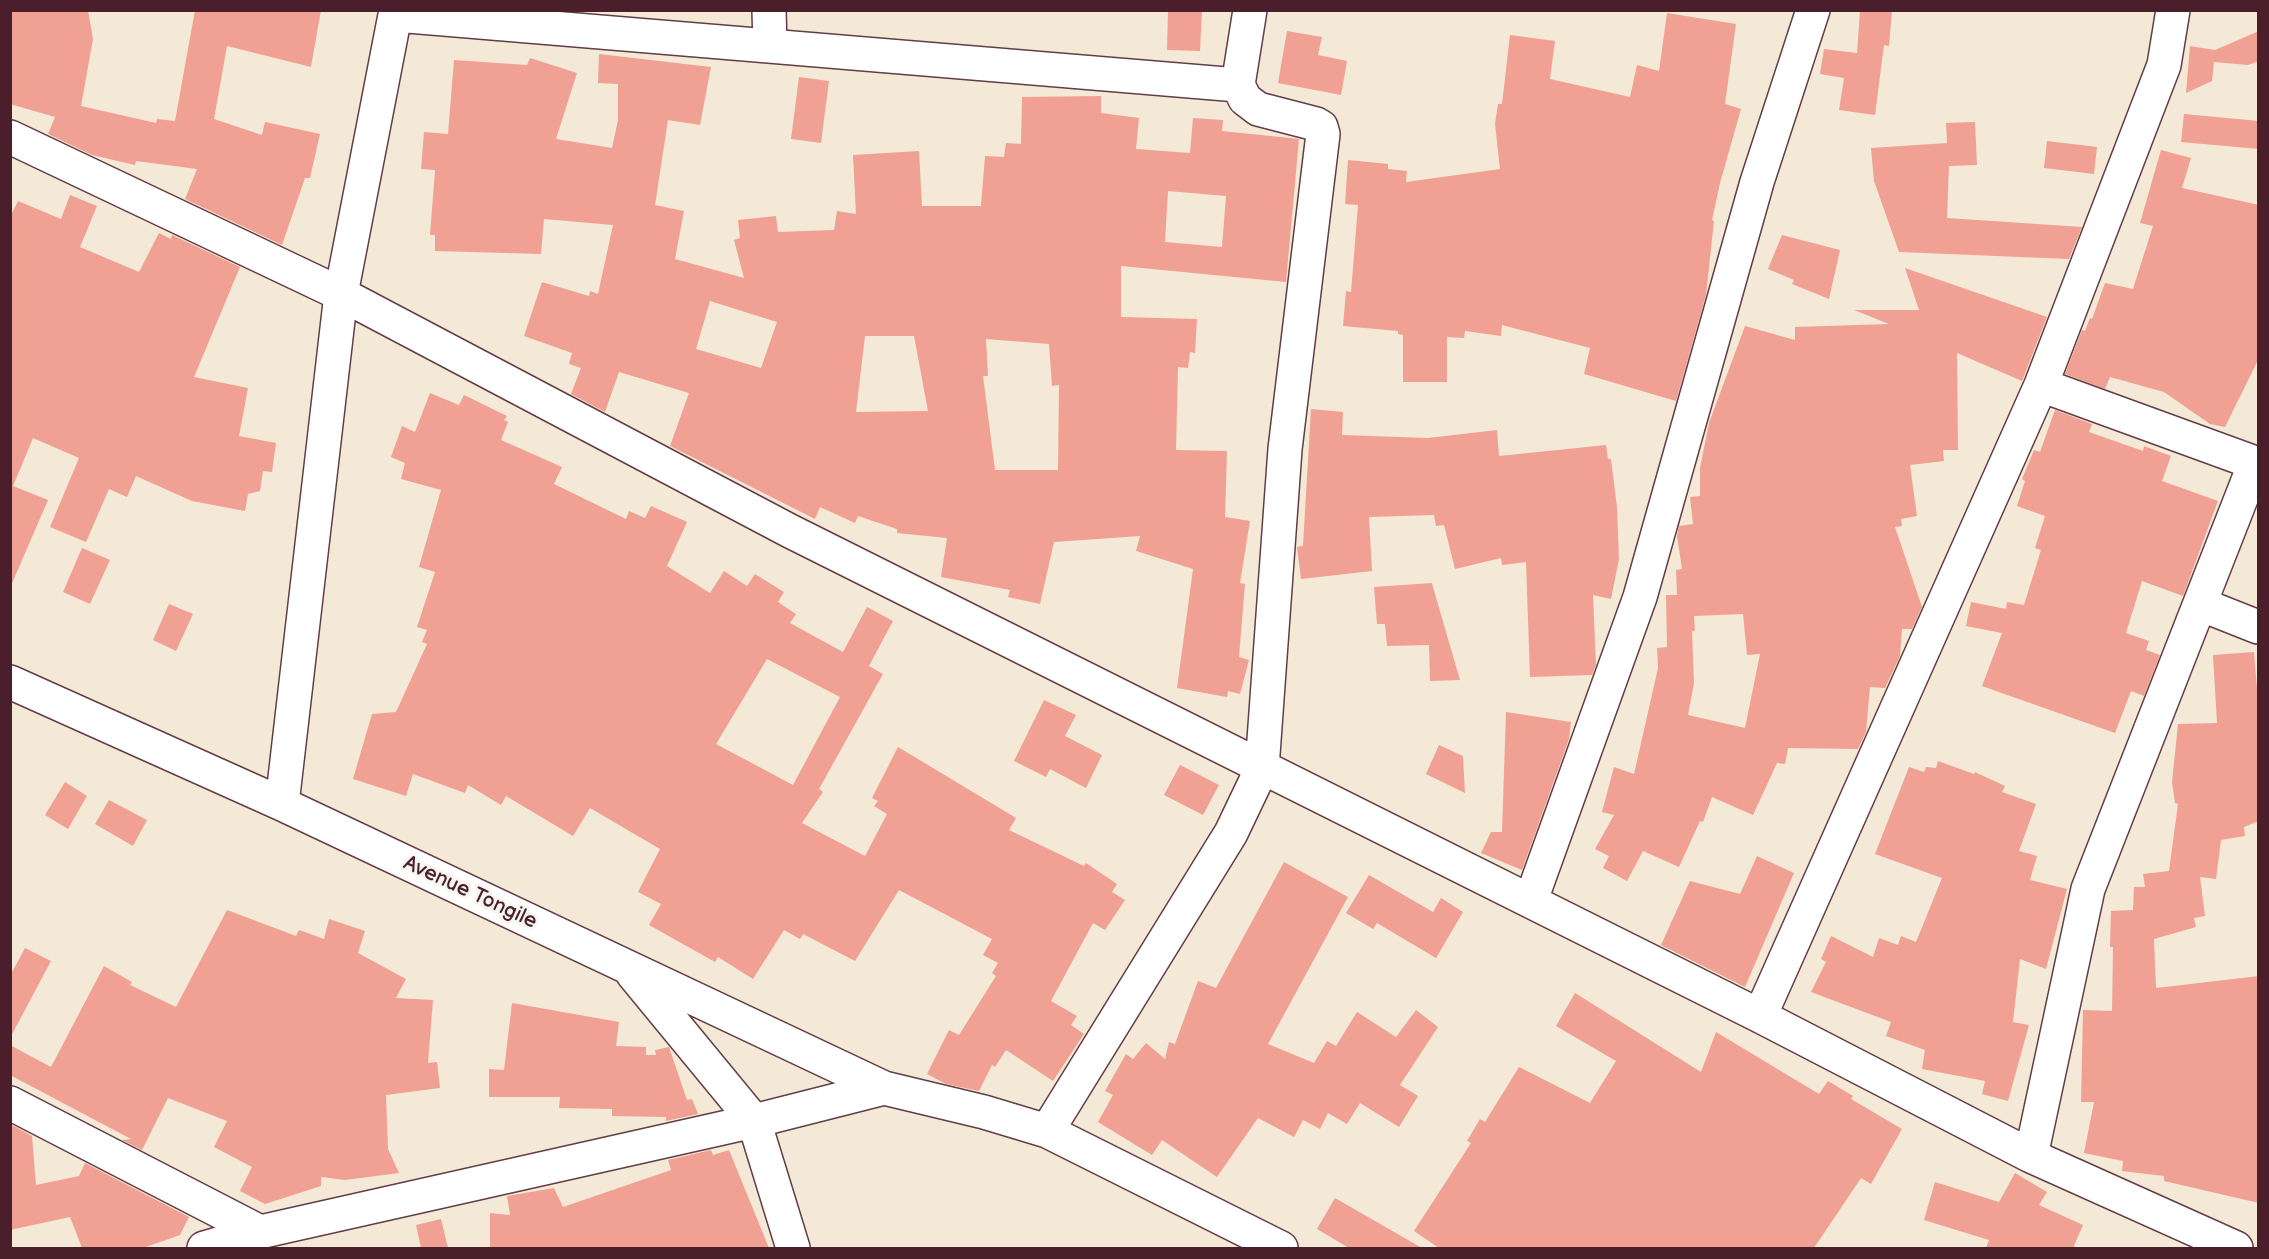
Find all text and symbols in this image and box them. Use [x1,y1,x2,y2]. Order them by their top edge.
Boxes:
street label: Avenue Tongile [399,851,541,935]

